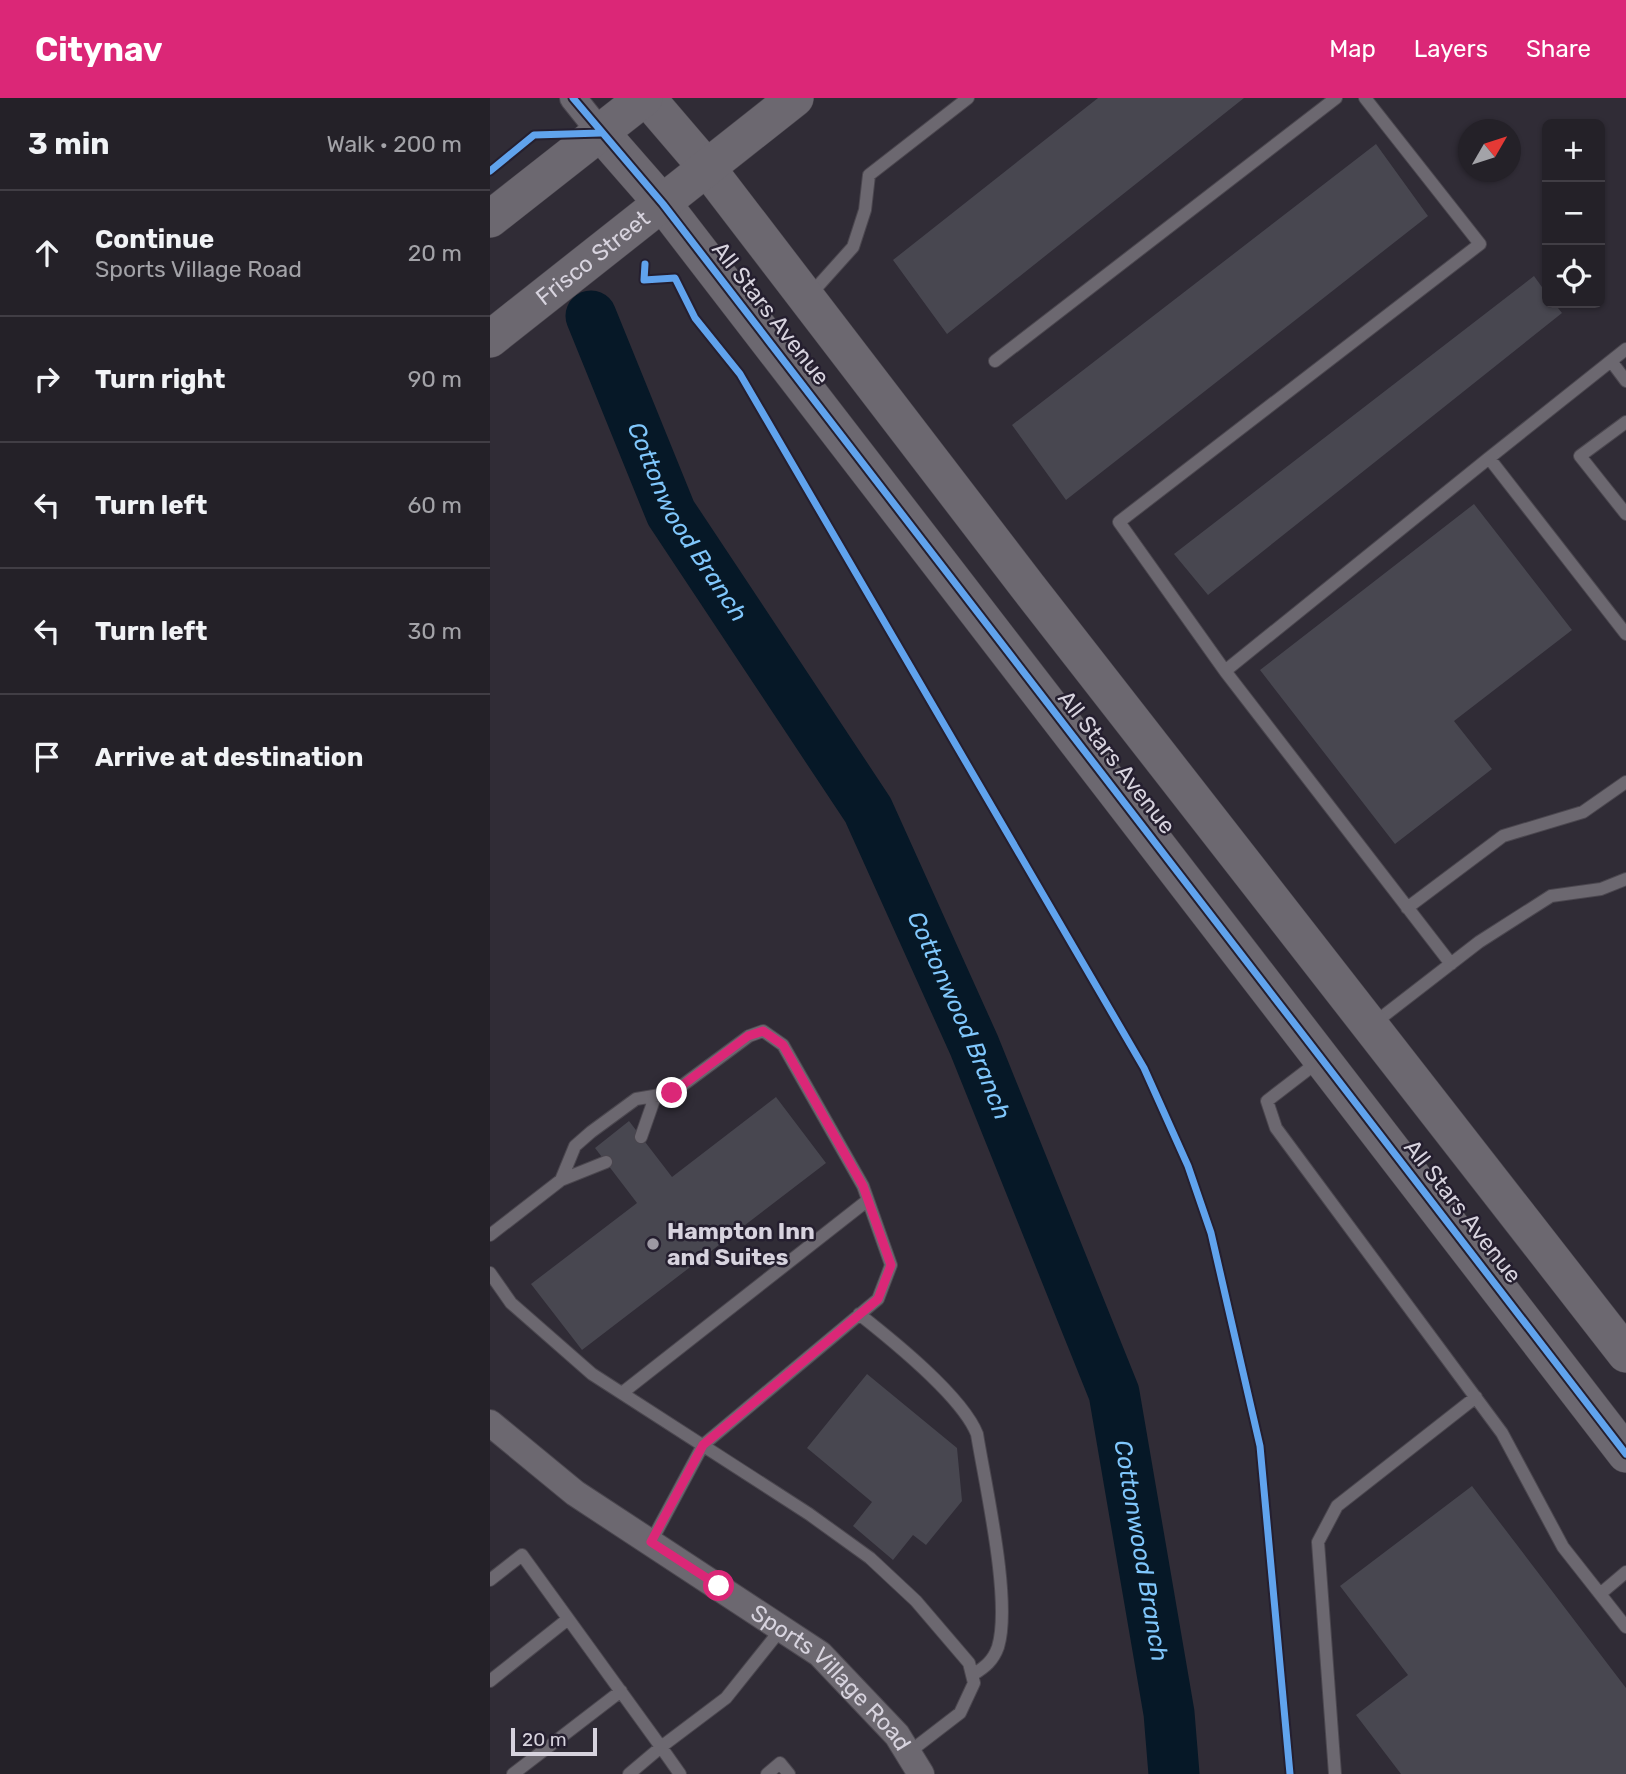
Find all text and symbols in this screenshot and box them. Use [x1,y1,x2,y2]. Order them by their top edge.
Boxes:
text: Citynav [35,30,163,69]
text: Map [1329,35,1376,63]
text: Layers [1414,35,1488,63]
text: Share [1526,35,1591,63]
north arrow [1458,119,1521,182]
map controls [1542,119,1605,308]
button: + [1542,119,1605,182]
text: 3 min [28,126,110,162]
text: Walk · 200 m [327,130,462,158]
button: − [1542,182,1605,245]
street label: Frisco Street [530,204,655,311]
text: Continue [95,224,214,255]
icon: ahead [28,234,66,272]
street label: All Stars Avenue [706,236,836,390]
text: 20 m [408,239,462,267]
button: locate [1542,245,1605,308]
text: Sports Village Road [95,255,302,283]
icon: right [28,360,66,398]
text: Turn right [95,364,225,395]
text: 90 m [408,365,462,393]
water label: Cottonwood Branch [622,418,753,627]
icon: left [28,486,66,524]
text: Turn left [95,490,207,521]
text: 60 m [407,491,462,519]
icon: left [28,612,66,650]
text: Turn left [95,616,207,647]
text: 30 m [407,617,462,645]
street label: All Stars Avenue [1052,685,1182,839]
icon: arrive [28,738,66,776]
text: Arrive at destination [95,742,363,773]
water label: Cottonwood Branch [902,907,1017,1124]
route end [656,1077,687,1108]
street label: All Stars Avenue [1398,1134,1528,1288]
place label: Hampton Inn and Suites [667,1217,815,1271]
marker: Hampton Inn and Suites [645,1236,661,1252]
water label: Cottonwood Branch [1108,1438,1174,1664]
route start [703,1570,734,1601]
street label: Sports Village Road [746,1598,917,1756]
scale bar [511,1725,597,1757]
text: 20 m [522,1728,567,1751]

